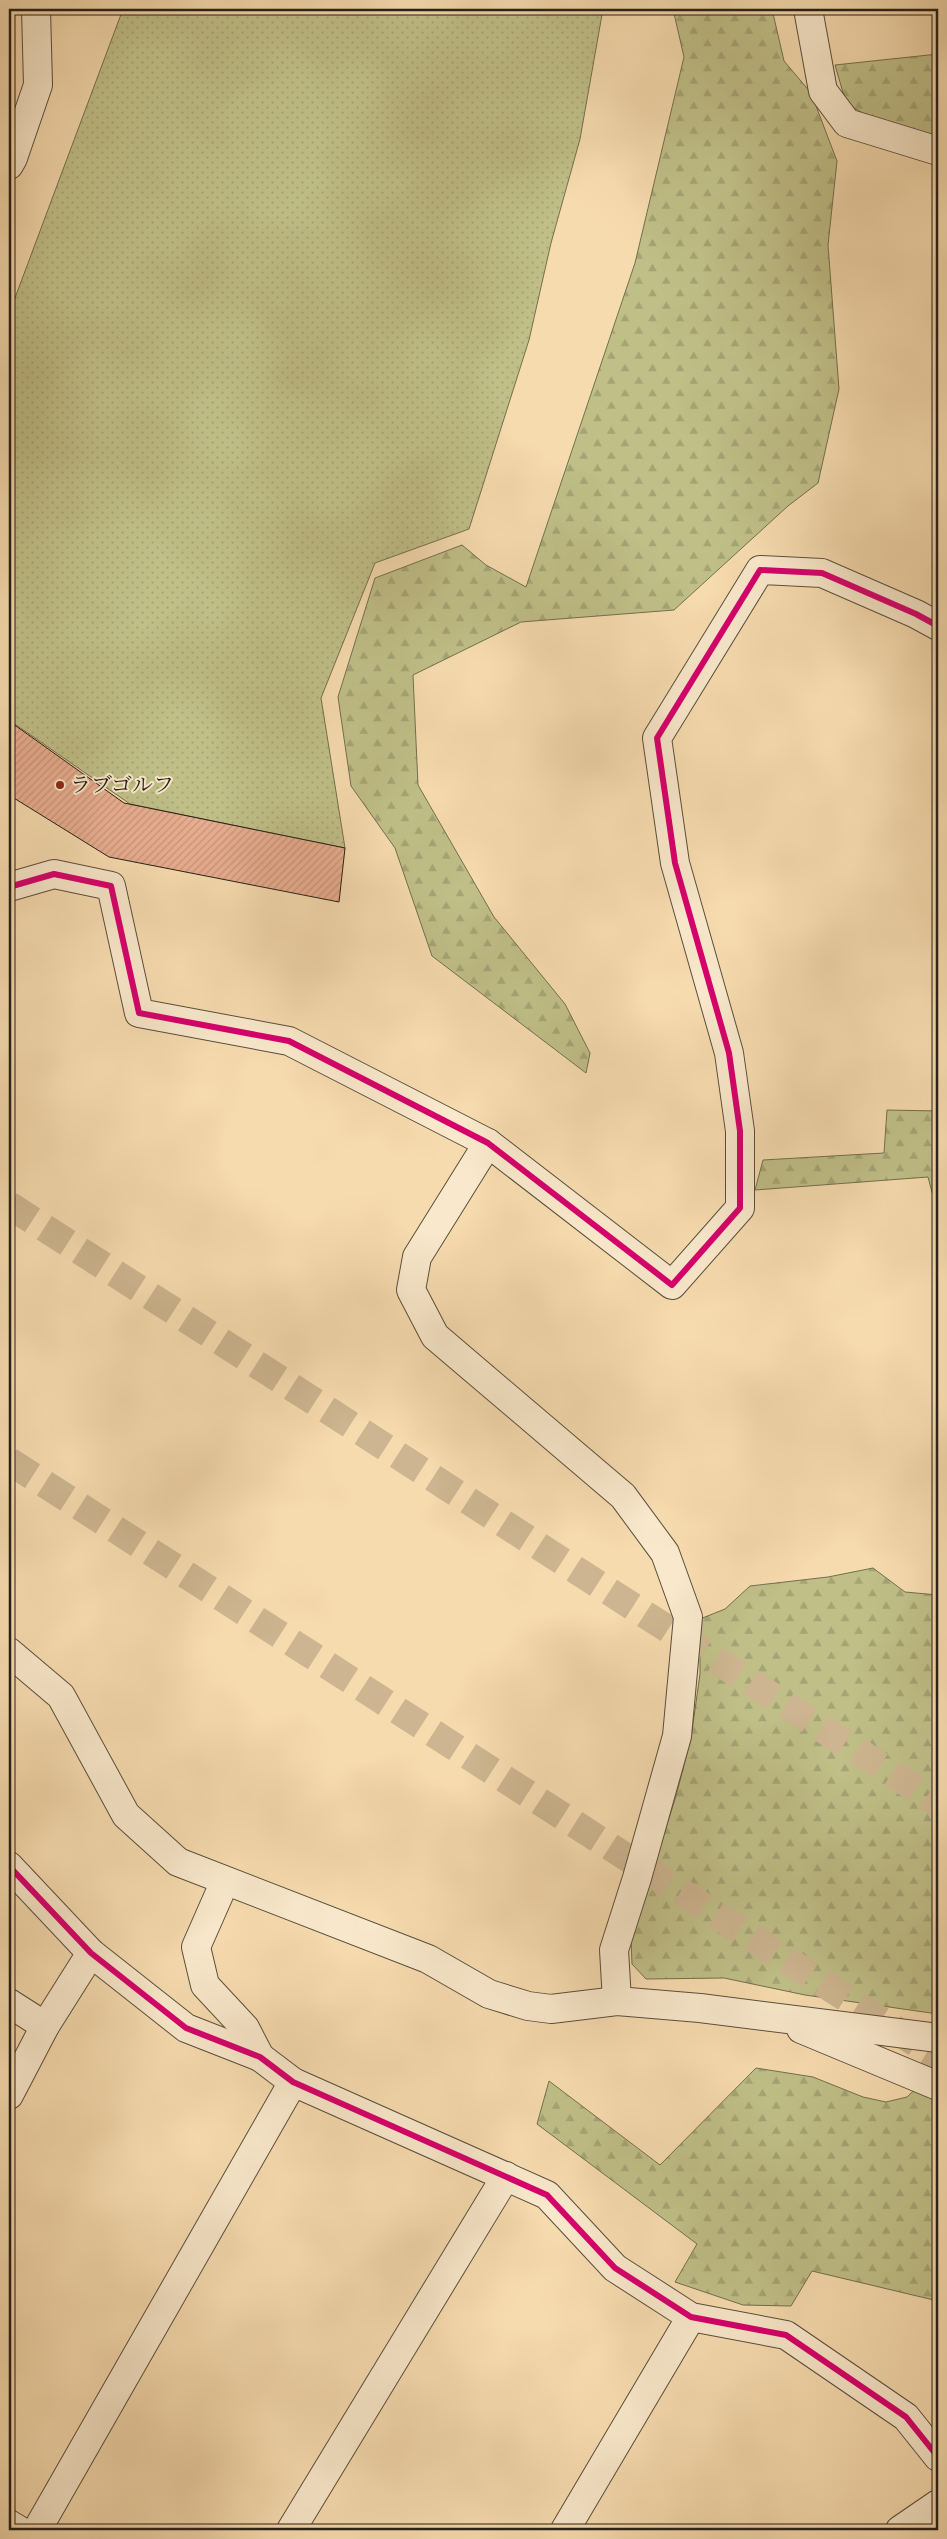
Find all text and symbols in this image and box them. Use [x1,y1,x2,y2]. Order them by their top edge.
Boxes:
place label: ラブゴルフ [70,772,174,799]
marker: ラブゴルフ [54,779,66,791]

